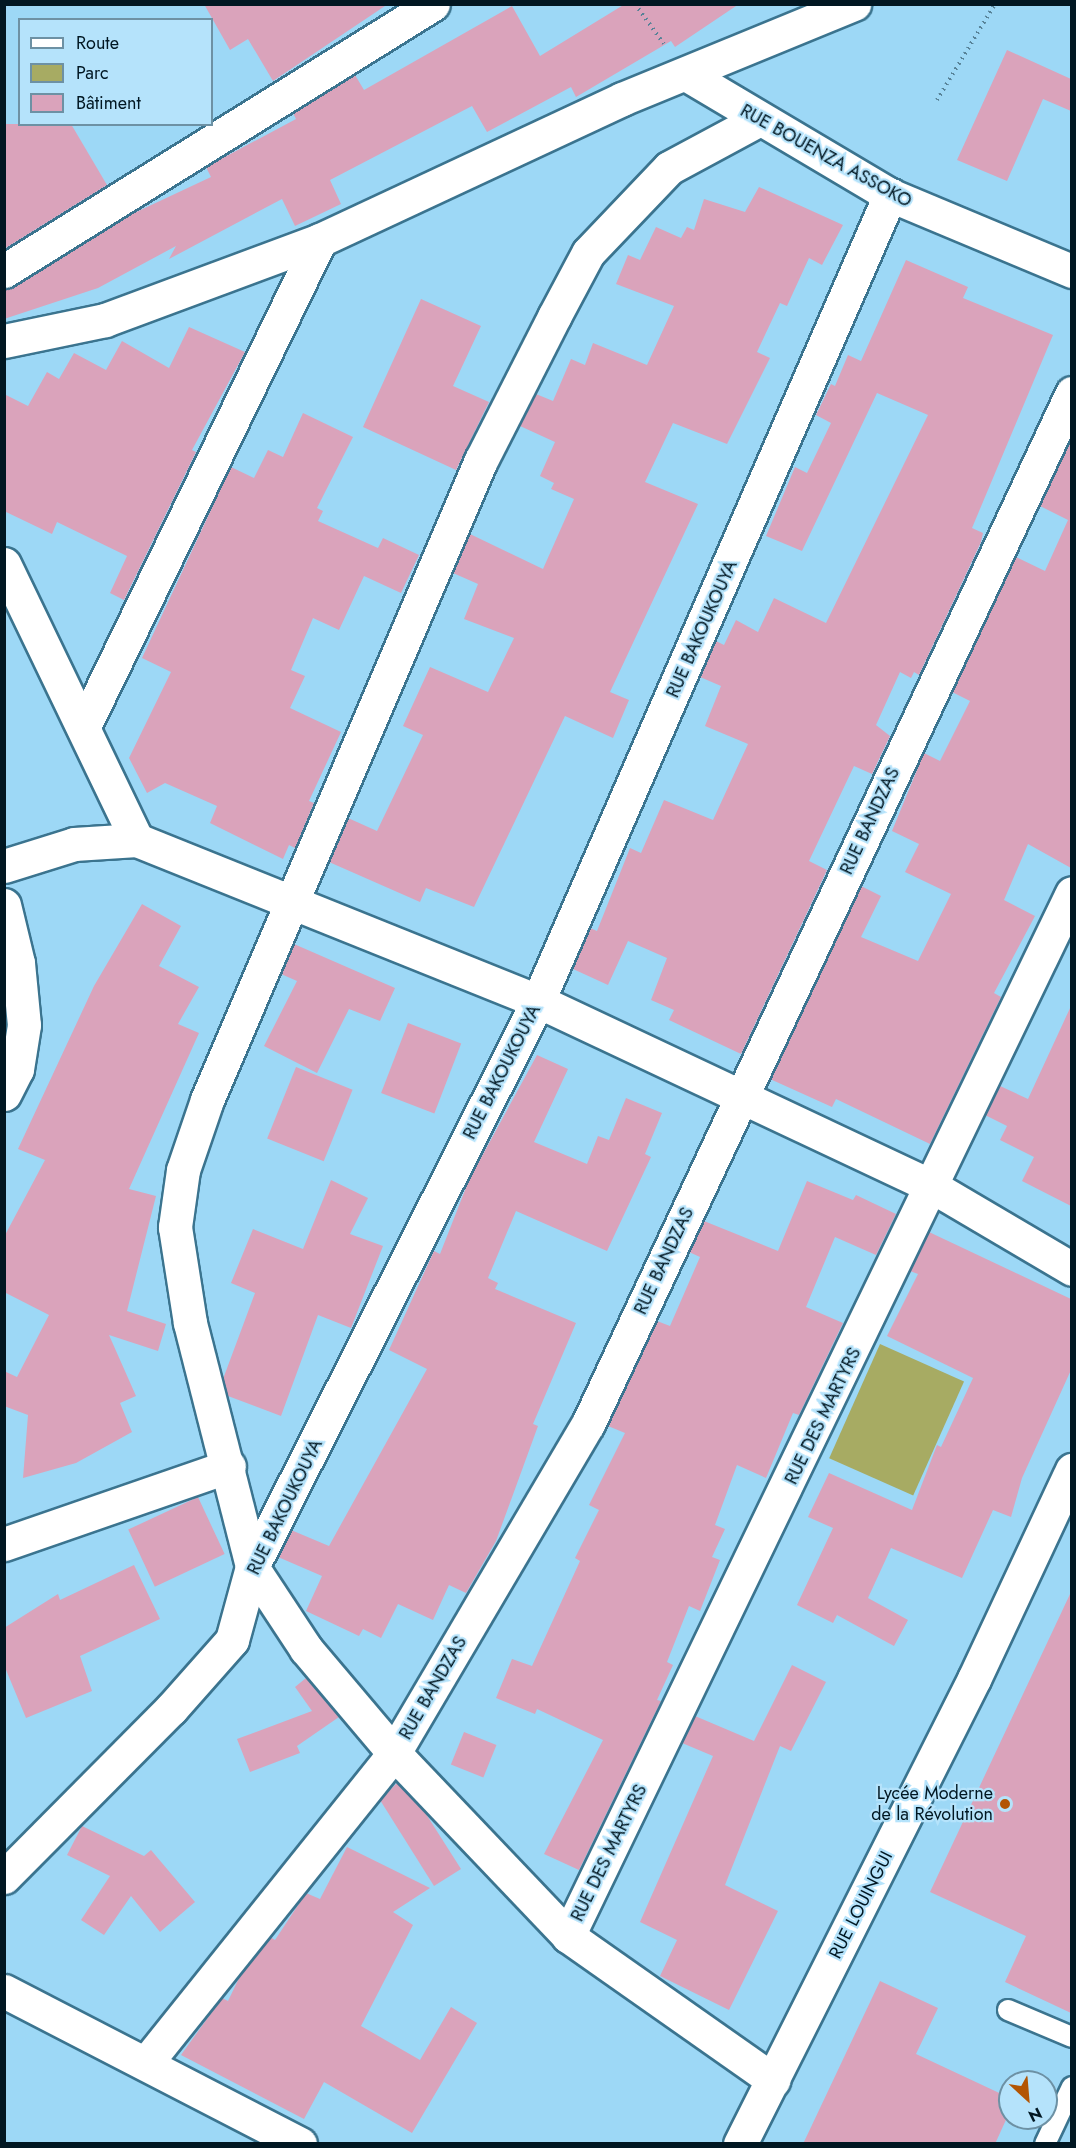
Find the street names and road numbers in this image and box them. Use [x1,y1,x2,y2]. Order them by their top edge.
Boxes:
street label: RUE BOUENZA ASSOKO [737,100,915,212]
street label: RUE BAKOUKOUYA [662,557,742,701]
street label: RUE BANDZAS [836,764,904,878]
street label: RUE BAKOUKOUYA [459,1001,545,1143]
street label: RUE BANDZAS [630,1204,698,1318]
street label: RUE DES MARTYRS [781,1344,865,1488]
street label: RUE BAKOUKOUYA [243,1436,327,1578]
street label: RUE BANDZAS [395,1633,471,1743]
street label: RUE DES MARTYRS [567,1781,651,1925]
street label: RUE LOUINGUI [825,1848,897,1962]

